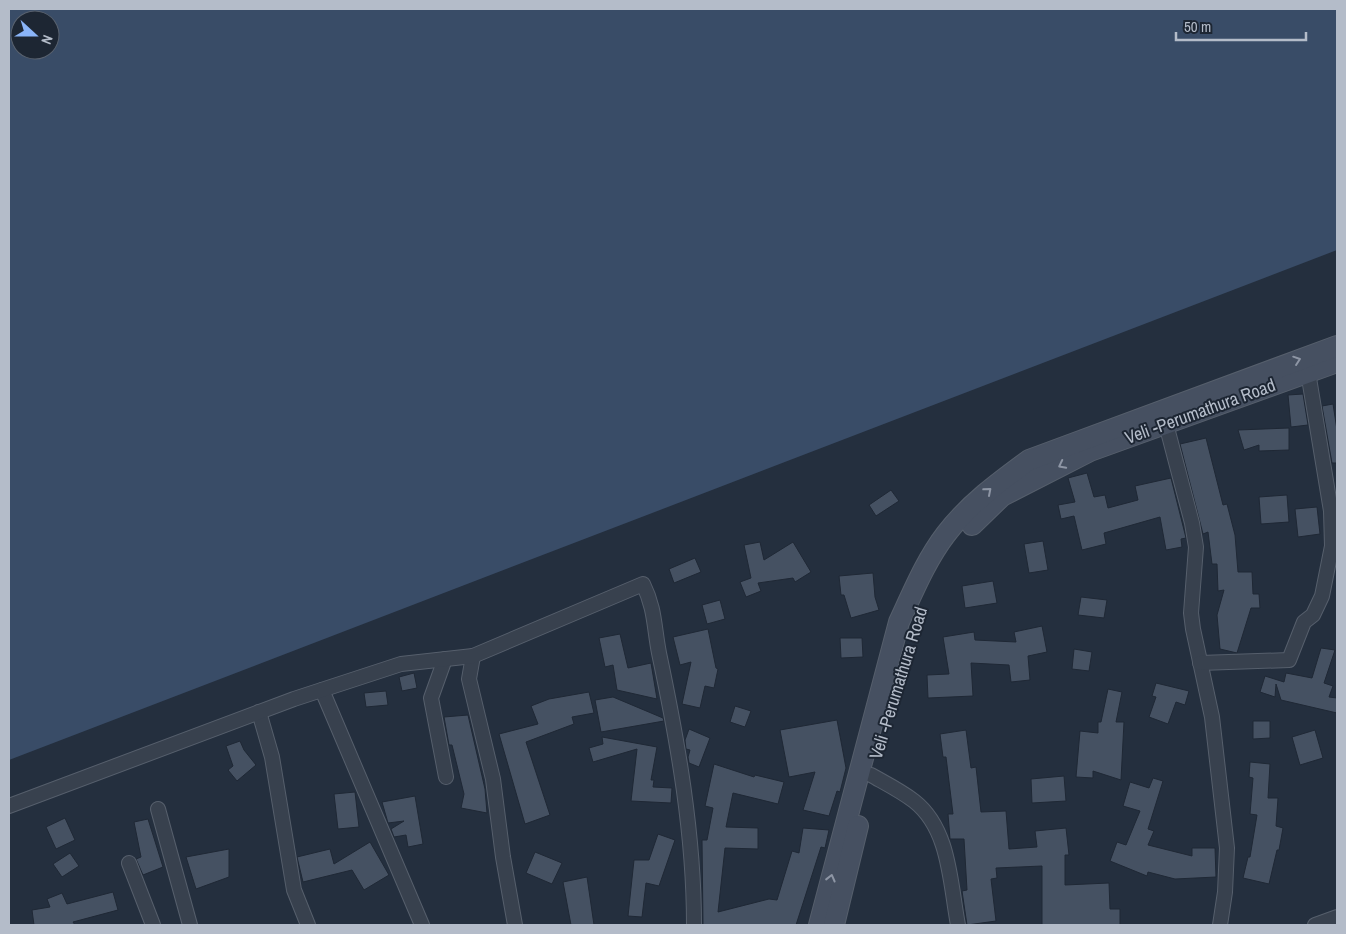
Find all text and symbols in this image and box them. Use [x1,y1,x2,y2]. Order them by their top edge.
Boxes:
north arrow [10,10,60,60]
scale bar [1176,10,1306,42]
text: 50 m [1184,16,1211,37]
text: N [37,33,57,47]
one-way arrow [1292,356,1300,366]
street label: Veli -Perumathura Road [1121,372,1279,450]
one-way arrow [1059,459,1068,469]
one-way arrow [982,487,991,496]
street label: Veli -Perumathura Road [863,604,933,762]
one-way arrow [825,874,835,883]

